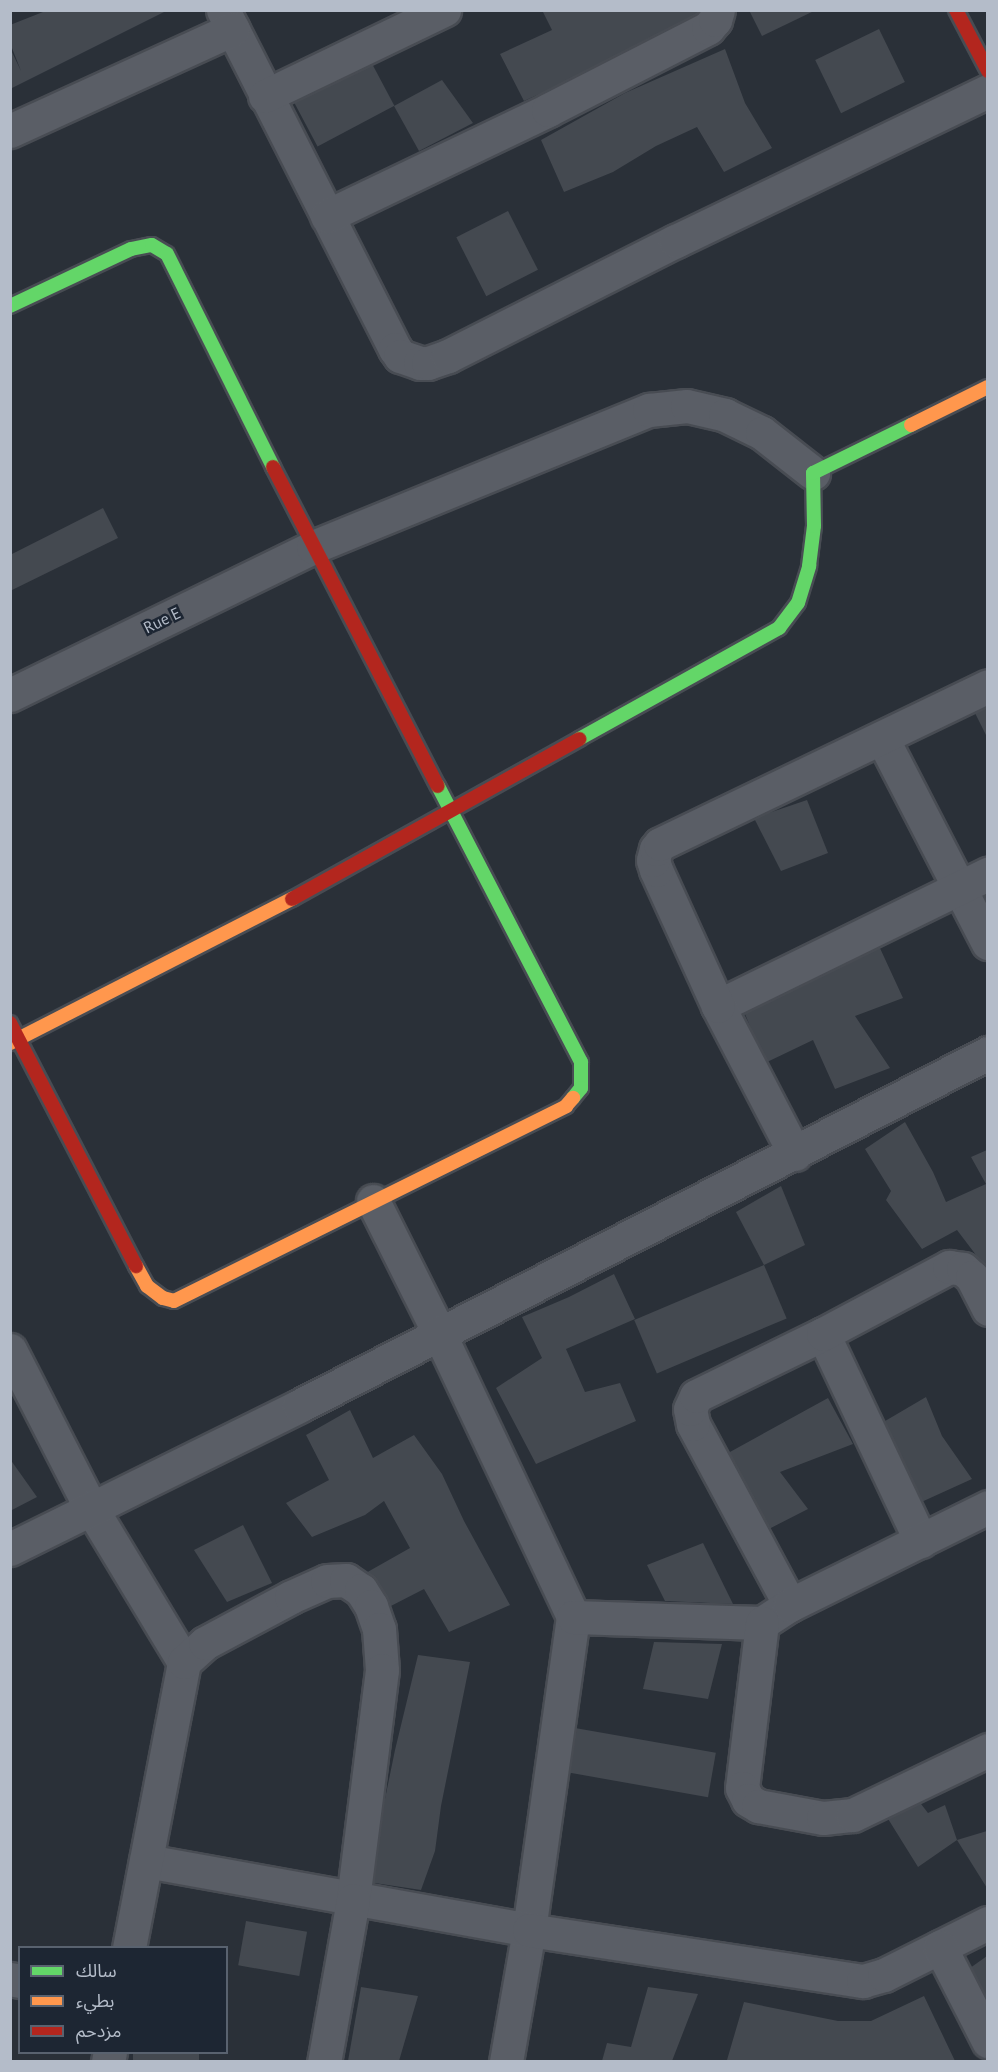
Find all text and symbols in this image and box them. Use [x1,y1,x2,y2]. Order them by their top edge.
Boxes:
street label: Rue E [140,603,184,637]
legend [18,1946,228,2054]
text: سالك [76,1959,117,1982]
text: بطيء [76,1989,114,2012]
text: مزدحم [76,2019,121,2042]

